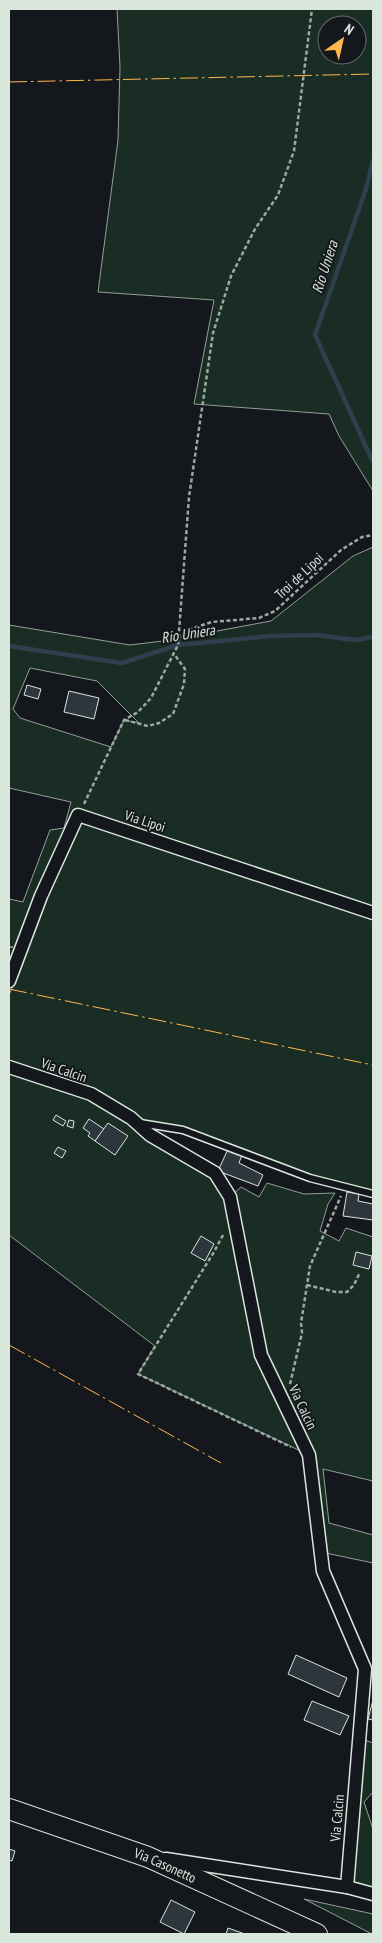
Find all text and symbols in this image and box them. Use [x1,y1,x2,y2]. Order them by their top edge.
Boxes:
north arrow [317,15,367,65]
text: N [341,20,357,39]
water label: Rio Uniera [307,237,342,295]
street label: Troi de Lipoi [271,549,327,603]
water label: Rio Uniera [160,620,217,647]
street label: Via Lipoi [121,806,168,836]
street label: Via Calcin [38,1053,89,1086]
street label: Via Calcin [284,1381,321,1432]
street label: Via Calcin [326,1794,348,1843]
street label: Via Casonetto [131,1844,199,1887]

